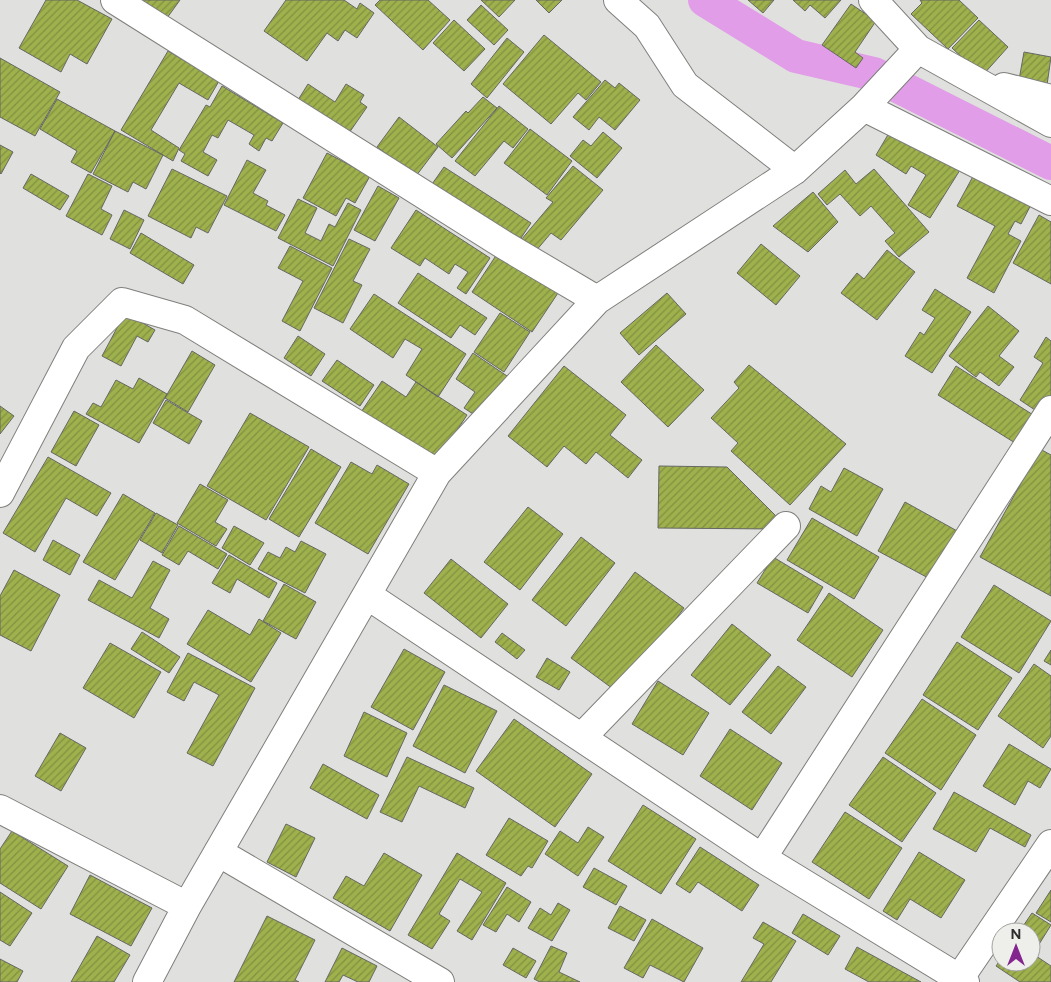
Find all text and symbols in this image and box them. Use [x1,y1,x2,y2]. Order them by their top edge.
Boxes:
north arrow [991,922,1041,972]
text: N [1011,926,1021,943]

